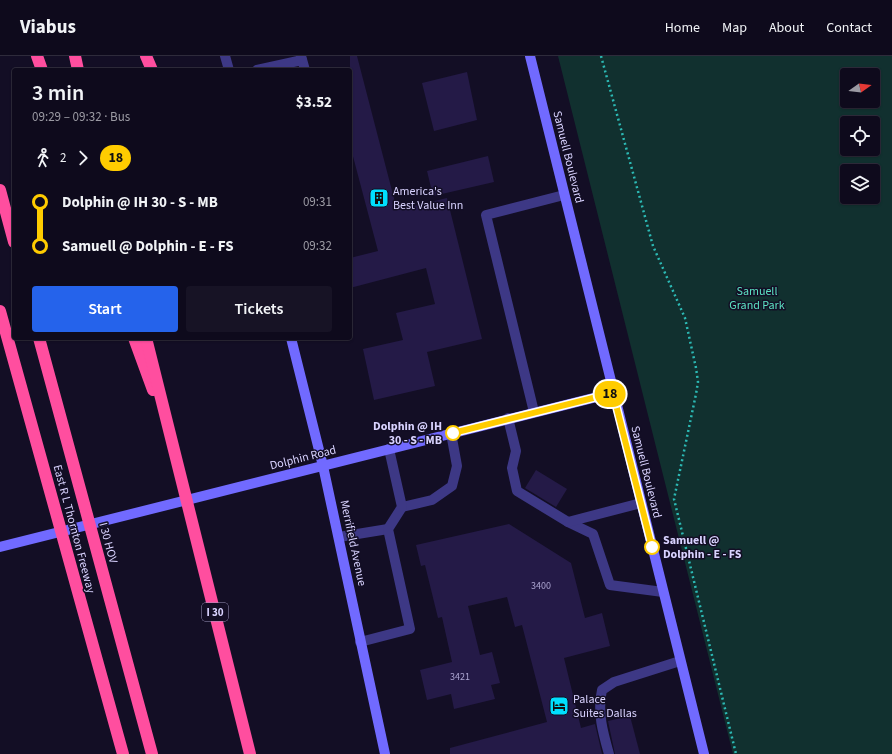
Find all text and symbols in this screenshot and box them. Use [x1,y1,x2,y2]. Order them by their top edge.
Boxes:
text: Viabus [20,14,76,41]
text: Home [665,18,700,38]
text: Map [722,18,747,38]
text: About [769,18,804,38]
text: Contact [826,18,872,38]
north arrow [840,68,880,108]
map controls [840,68,880,204]
text: 3 min [32,77,84,109]
text: $3.52 [296,92,332,113]
text: 09:29 – 09:32 · Bus [32,108,130,126]
street label: Samuell Boulevard [548,109,588,205]
button: locate [840,116,880,156]
icon: walk [32,147,54,169]
icon: forward [72,147,94,169]
text: 18 [108,148,123,168]
text: 2 [60,149,66,167]
button: layers [840,164,880,204]
place label: America's Best Value Inn [393,183,463,214]
building icon: America's Best Value Inn [368,187,390,209]
text: Dolphin @ IH 30 - S - MB [62,192,218,213]
text: 09:31 [303,193,332,211]
text: Samuell @ Dolphin - E - FS [62,236,234,257]
text: 09:32 [303,237,332,255]
park label: Samuell Grand Park [729,283,785,314]
button: Start [32,286,178,332]
button: Tickets [186,286,332,332]
line badge: 18 [592,381,628,407]
text: 18 [603,384,617,404]
place label: Dolphin @ IH 30 - S - MB [373,418,442,449]
street label: Samuell Boulevard [626,424,666,520]
marker: Dolphin @ IH 30 - S - MB [445,425,461,441]
street label: Dolphin Road [268,442,338,474]
street label: East R L Thornton Freeway [49,463,99,596]
street label: Merrifield Avenue [336,498,370,588]
street label: I 30 HOV [94,521,122,566]
place label: Samuell @ Dolphin - E - FS [663,532,742,563]
marker: Samuell @ Dolphin - E - FS [644,539,660,555]
house number: 3400 [531,579,551,593]
road number: I 30 [202,603,228,621]
house number: 3421 [450,670,470,684]
place label: Palace Suites Dallas [573,691,637,722]
hotel icon: Palace Suites Dallas [548,695,570,717]

